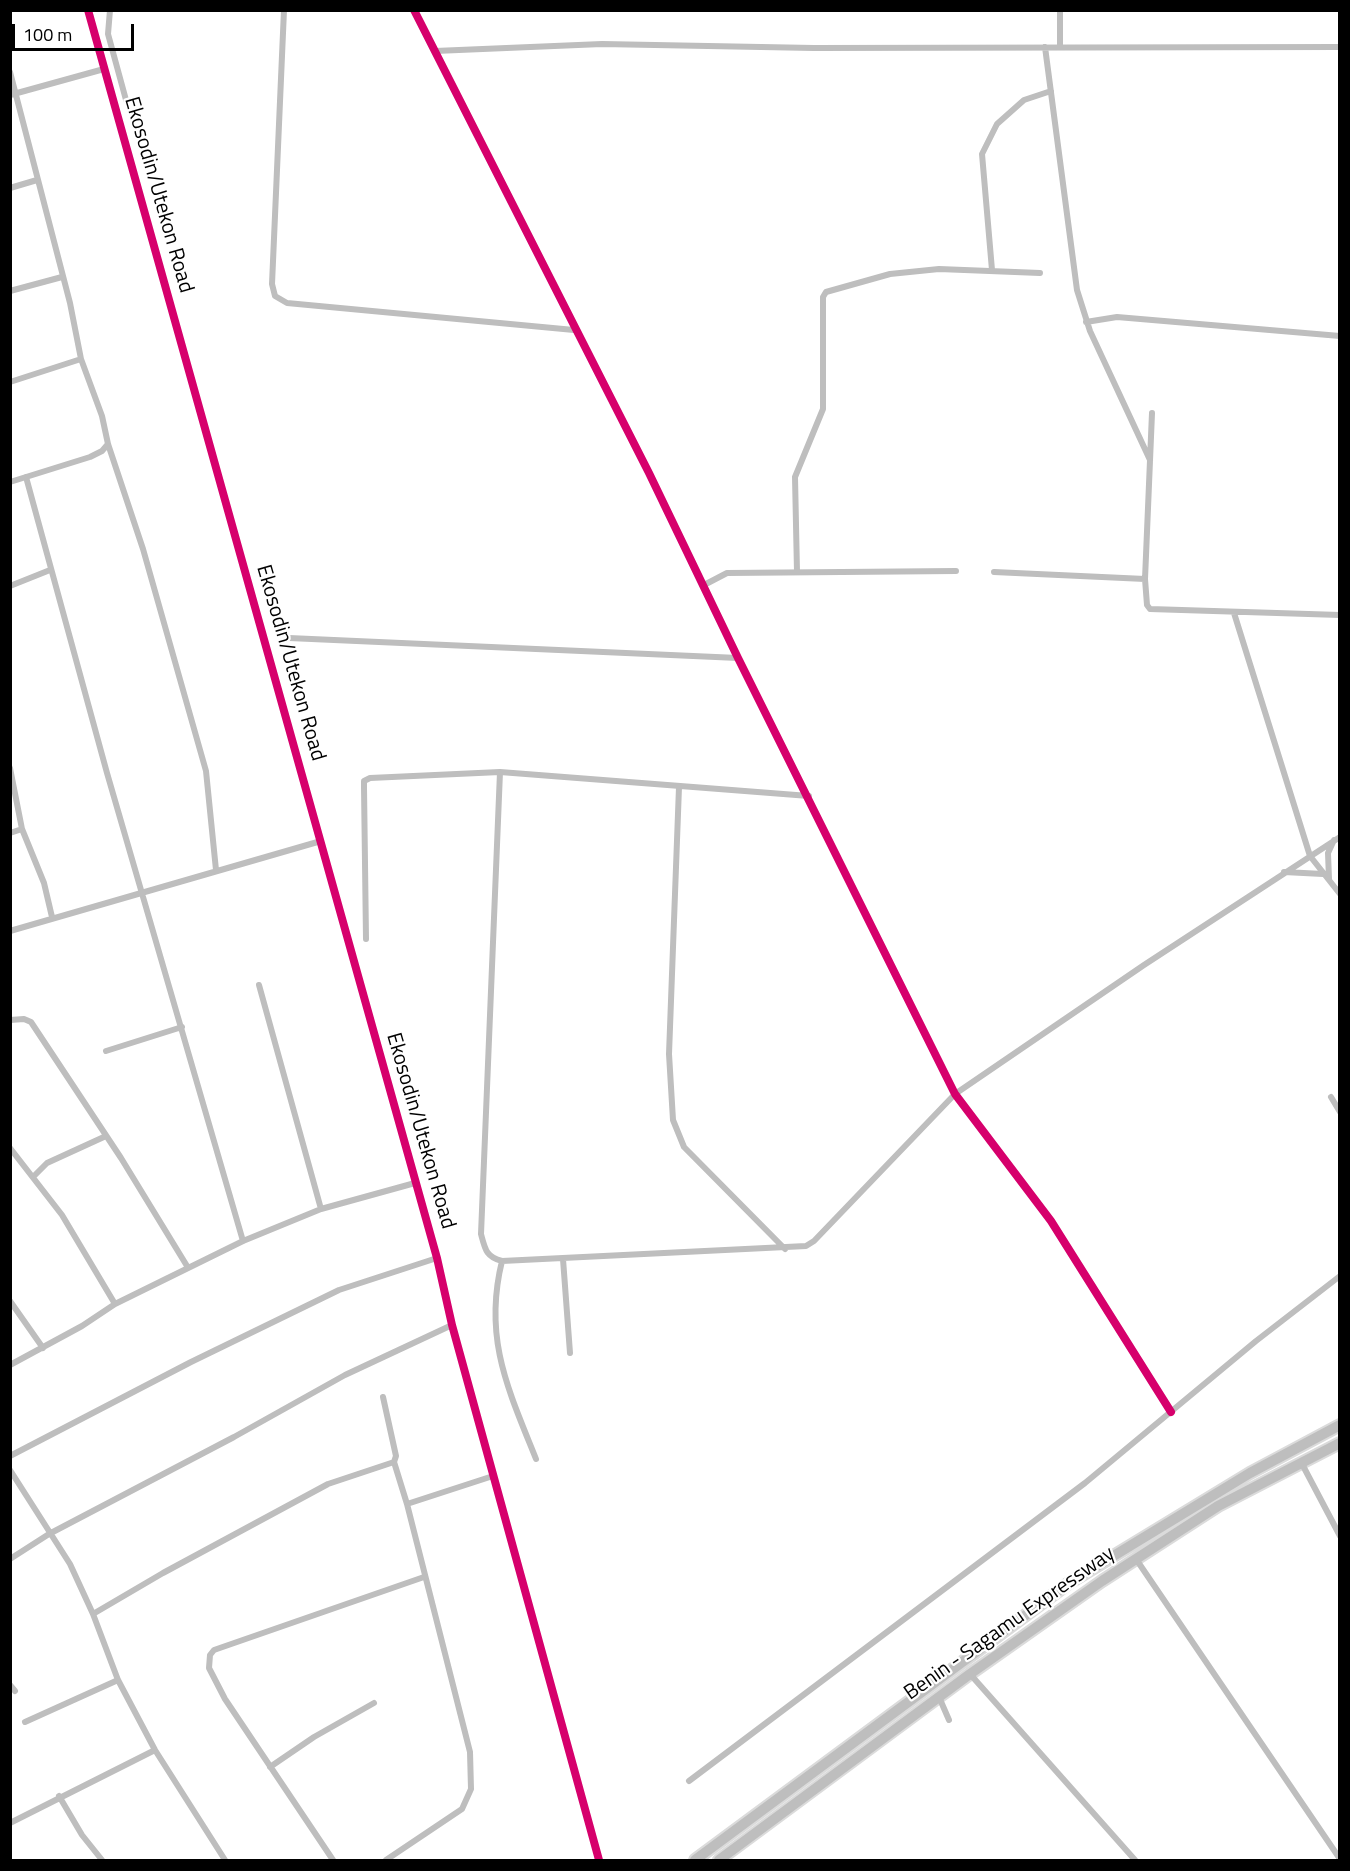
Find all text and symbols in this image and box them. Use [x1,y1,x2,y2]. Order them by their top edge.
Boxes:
scale bar [15,12,136,50]
text: 100 m [23,21,72,48]
street label: Ekosodin/Utekon Road [118,94,198,296]
street label: Ekosodin/Utekon Road [250,562,330,764]
street label: Ekosodin/Utekon Road [380,1030,460,1232]
street label: Benin - Sagamu Expressway [900,1542,1120,1706]

